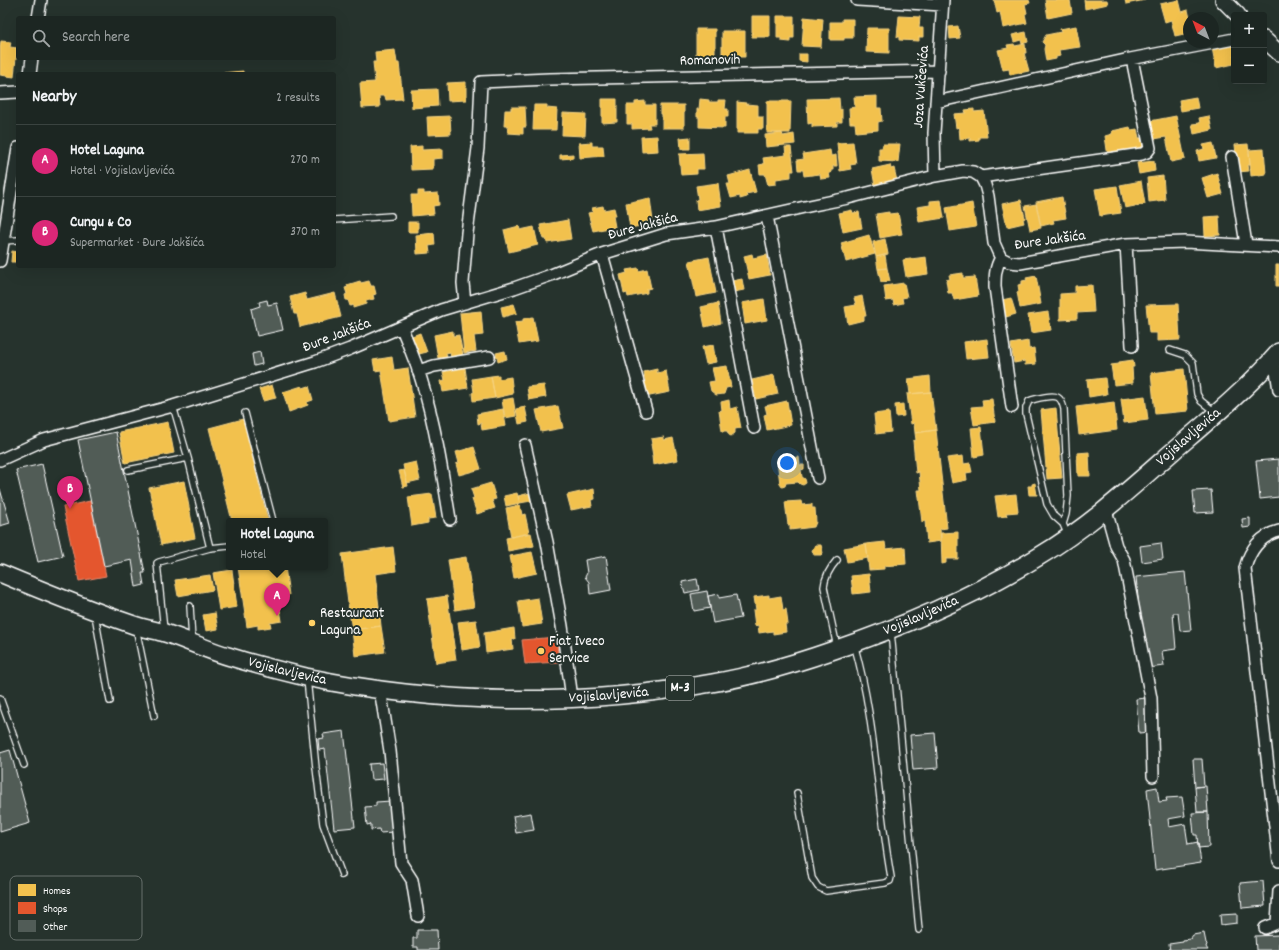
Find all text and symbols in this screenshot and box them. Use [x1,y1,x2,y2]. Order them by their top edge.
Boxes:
north arrow [1183,12,1219,48]
map controls [1231,12,1267,84]
button: + [1231,12,1267,48]
search box [16,16,336,60]
icon: search [30,27,52,49]
text: Search here [62,27,130,49]
street label: Joza Vukčevića [908,44,936,129]
button: − [1231,48,1267,84]
street label: Romanovih [679,49,741,73]
text: Nearby [32,86,76,110]
text: 2 results [276,89,320,108]
text: Hotel Laguna [70,140,144,162]
text: A [41,151,49,170]
text: 270 m [290,151,320,170]
text: Hotel · Vojislavljevića [70,162,174,181]
street label: Đure Jakšića [606,207,681,247]
text: Cungu & Co [70,212,131,234]
text: B [42,223,48,242]
text: 370 m [290,223,320,242]
street label: Đure Jakšića [1013,225,1088,257]
text: Supermarket · Đure Jakšića [70,234,204,253]
street label: Đure Jakšića [300,313,375,359]
street label: Vojislavljevića [1151,403,1227,472]
your location [777,453,797,473]
pin: B [57,476,83,509]
popup [226,518,328,570]
text: Hotel Laguna [240,524,314,546]
text: Hotel [240,546,266,565]
pin: A [264,583,290,616]
street label: Vojislavljevića [880,590,963,642]
place label: Restaurant Laguna [320,603,385,642]
marker: Restaurant Laguna [307,618,317,628]
place label: Fiat Iveco Service [549,631,605,670]
marker: Fiat Iveco Service [536,646,546,656]
street label: Vojislavljevića [245,652,329,692]
road number: M-3 [666,676,694,700]
street label: Vojislavljevića [568,681,651,710]
legend [10,876,142,940]
text: Homes [43,884,71,900]
text: Shops [43,902,68,918]
text: Other [43,920,68,936]

